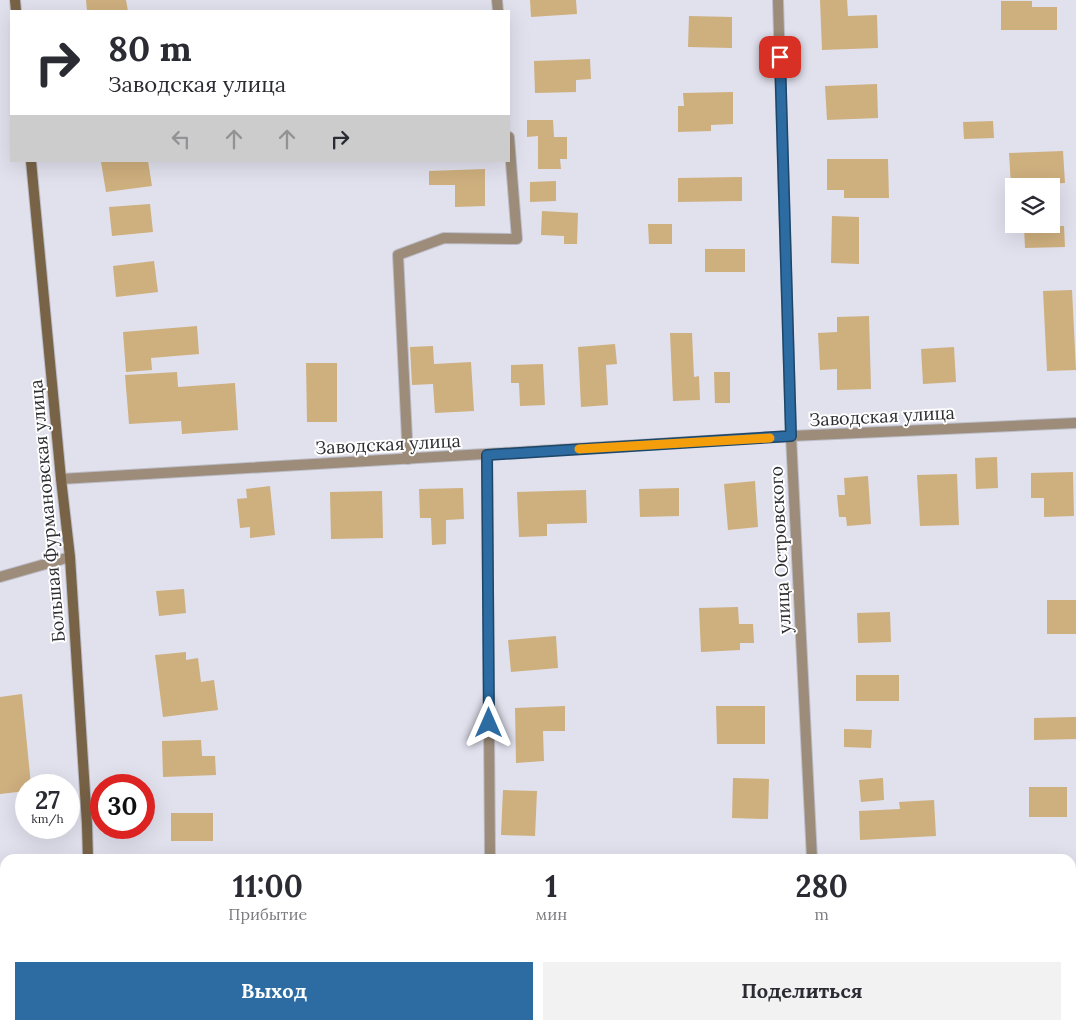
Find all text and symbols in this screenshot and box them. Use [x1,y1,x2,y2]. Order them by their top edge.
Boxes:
text: 80 m [108,26,192,71]
icon: right [25,30,90,95]
pin [759,36,801,78]
icon: arrive [766,43,794,71]
text: Заводская улица [108,70,286,98]
icon: left [167,125,195,153]
icon: ahead [220,125,248,153]
icon: ahead [273,125,301,153]
icon: right [326,125,354,153]
map controls [1005,178,1060,233]
button: layers [1005,178,1060,233]
street label: Большая Фурмановская улица [24,379,70,643]
street label: Заводская улица [809,401,955,431]
street label: Заводская улица [315,429,461,459]
street label: улица Островского [764,466,796,634]
position arrow [462,696,514,748]
speed limit sign: 30 [90,774,155,839]
text: 27 [35,784,60,816]
text: km/h [31,811,64,826]
text: 11:00 [233,867,303,905]
text: 1 [545,867,557,905]
text: 280 [796,867,848,905]
text: Прибытие [228,904,307,924]
text: мин [535,904,567,924]
text: m [814,904,829,924]
button: Выход [15,962,533,1020]
button: Поделиться [543,962,1061,1020]

